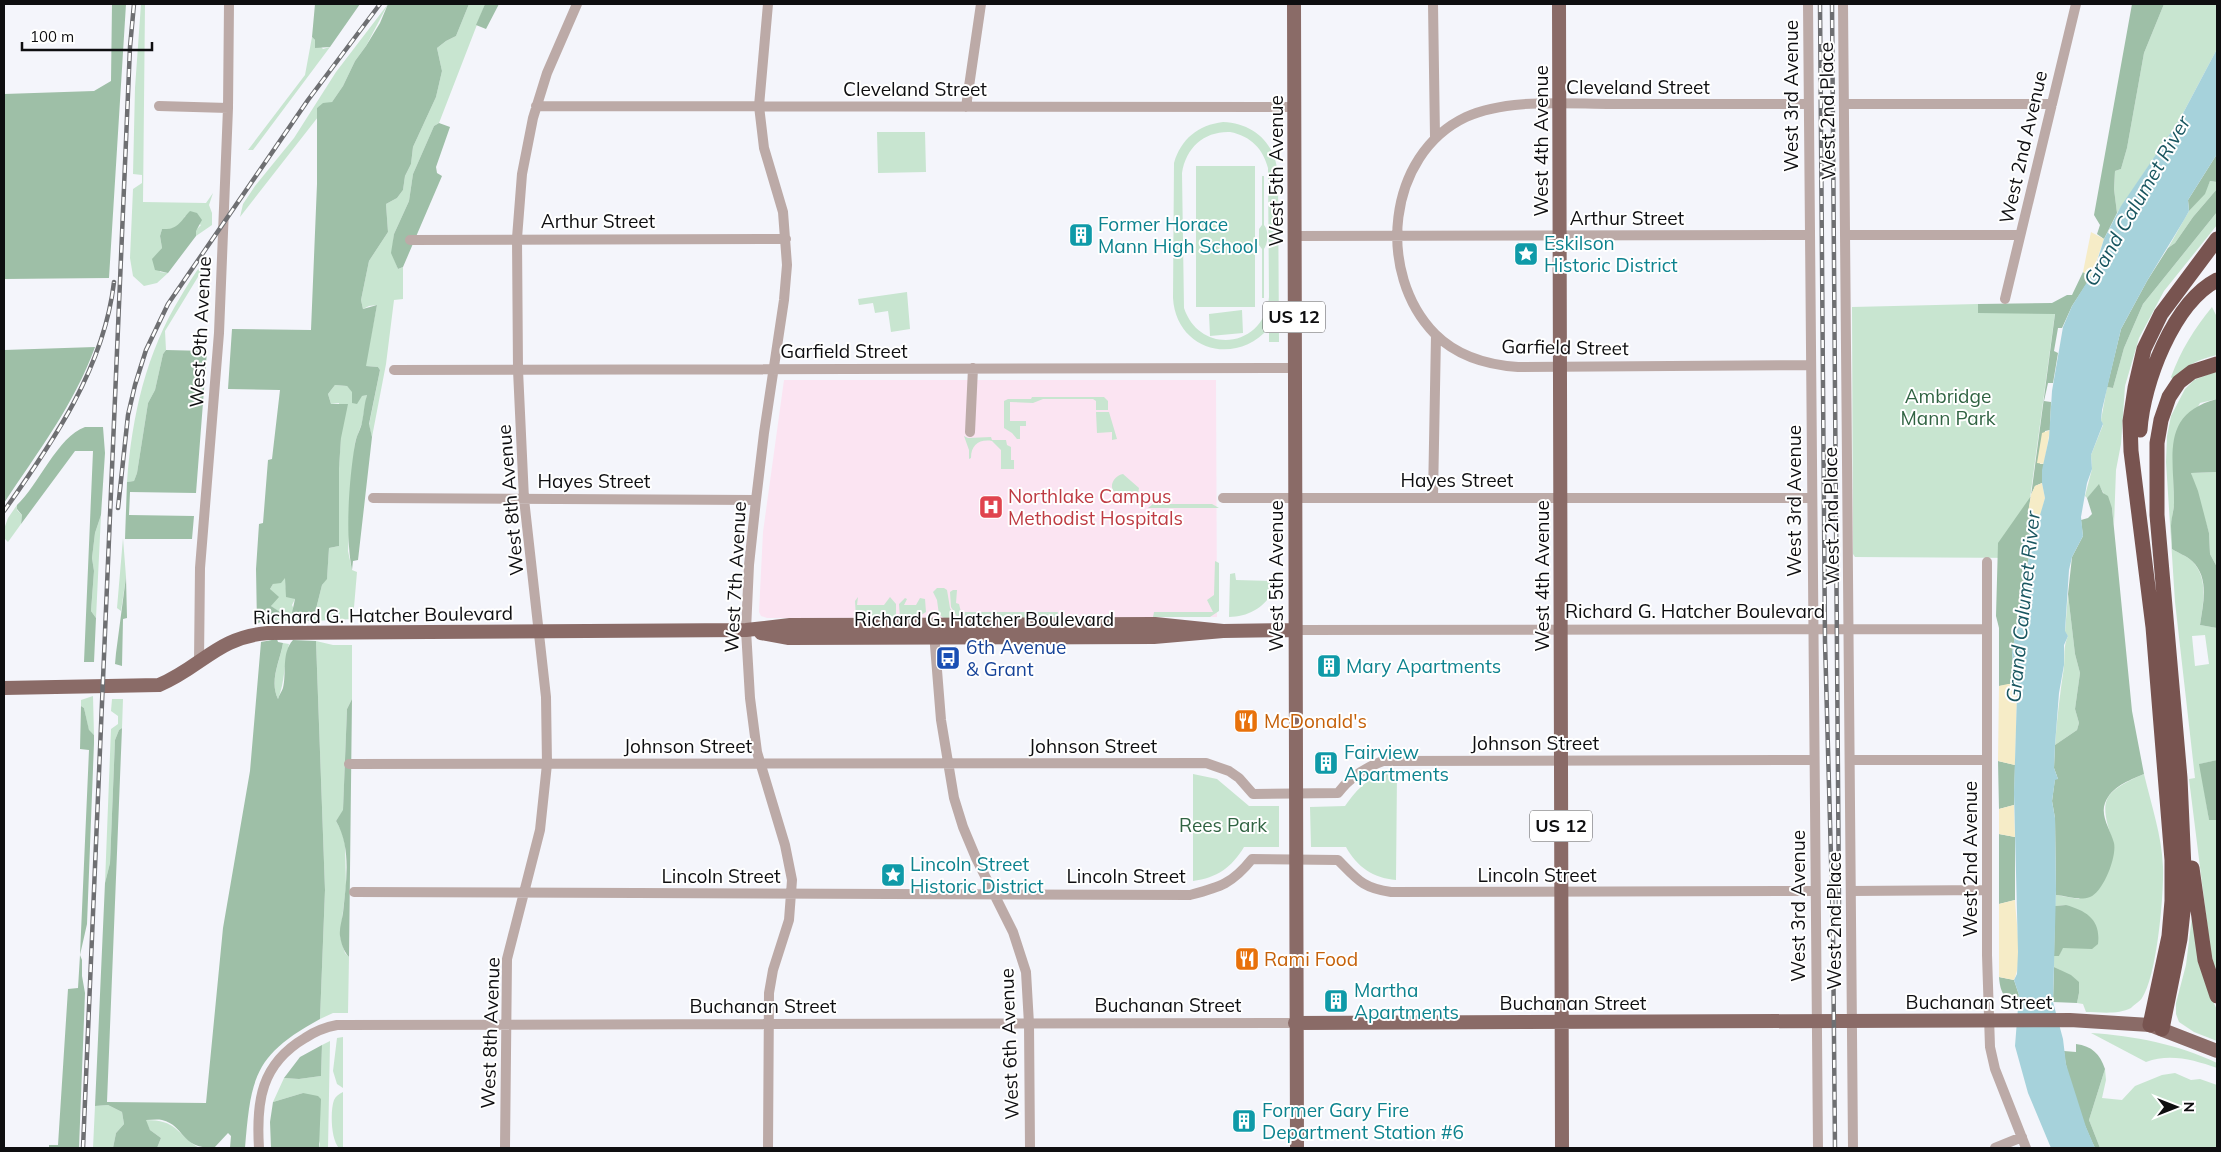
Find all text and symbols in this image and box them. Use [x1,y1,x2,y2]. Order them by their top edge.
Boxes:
scale bar [22,20,152,52]
street label: West 3rd Avenue [1779,20,1803,172]
text: 100 m [30,27,74,46]
street label: West 2nd Place [1814,42,1840,180]
street label: West 4th Avenue [1529,65,1553,217]
street label: West 2nd Avenue [1994,68,2052,226]
street label: Cleveland Street [1566,75,1710,99]
street label: Cleveland Street [843,77,987,101]
street label: West 5th Avenue [1264,95,1288,247]
water label: Grand Calumet River [2078,111,2196,290]
street label: Arthur Street [1570,206,1685,230]
street label: Arthur Street [541,209,656,233]
place label: Former Horace Mann High School [1098,212,1258,258]
building icon: Former Horace Mann High School [1068,222,1094,248]
place label: Eskilson Historic District [1544,231,1678,277]
place icon: Eskilson Historic District [1513,241,1539,267]
street label: West 9th Avenue [184,256,216,408]
road number: US 12 [1263,302,1325,332]
street label: Garfield Street [1501,334,1629,360]
street label: Garfield Street [780,339,908,363]
park label: Ambridge Mann Park [1901,384,1996,430]
street label: West 8th Avenue [491,423,529,577]
street label: West 3rd Avenue [1782,425,1806,577]
street label: West 2nd Place [1818,447,1844,585]
street label: Hayes Street [1400,468,1514,492]
street label: Hayes Street [537,469,651,493]
place label: Northlake Campus Methodist Hospitals [1008,484,1183,530]
hospital icon: Northlake Campus Methodist Hospitals [978,494,1004,520]
street label: West 5th Avenue [1264,500,1288,652]
street label: West 4th Avenue [1530,500,1554,652]
street label: West 7th Avenue [719,501,751,653]
water label: Grand Calumet River [2000,509,2045,704]
street label: Richard G. Hatcher Boulevard [1565,599,1825,623]
street label: Richard G. Hatcher Boulevard [253,601,513,629]
street label: Richard G. Hatcher Boulevard [854,607,1114,631]
place label: 6th Avenue & Grant [966,635,1066,681]
bus stop icon: 6th Avenue & Grant [935,645,961,671]
building icon: Mary Apartments [1316,653,1342,679]
place label: Mary Apartments [1346,654,1501,678]
restaurant icon: McDonald's [1233,708,1259,734]
place label: McDonald's [1264,709,1367,733]
street label: Johnson Street [1471,731,1599,755]
street label: Johnson Street [624,734,752,758]
street label: Johnson Street [1029,734,1157,758]
place label: Fairview Apartments [1344,740,1449,786]
building icon: Fairview Apartments [1313,750,1339,776]
street label: West 2nd Avenue [1958,781,1982,937]
road number: US 12 [1530,810,1592,841]
park label: Rees Park [1179,813,1267,837]
street label: West 3rd Avenue [1786,830,1810,982]
place label: Lincoln Street Historic District [910,852,1044,898]
street label: West 2nd Place [1822,852,1846,990]
place icon: Lincoln Street Historic District [880,862,906,888]
street label: Lincoln Street [1477,863,1597,887]
street label: Lincoln Street [661,864,781,888]
street label: Lincoln Street [1066,864,1186,888]
restaurant icon: Rami Food [1234,946,1260,972]
place label: Rami Food [1264,947,1358,971]
street label: West 8th Avenue [475,957,505,1109]
street label: West 6th Avenue [994,968,1024,1120]
place label: Martha Apartments [1354,978,1459,1024]
building icon: Martha Apartments [1323,988,1349,1014]
street label: Buchanan Street [1906,990,2053,1014]
street label: Buchanan Street [1500,991,1647,1015]
street label: Buchanan Street [1095,993,1242,1017]
street label: Buchanan Street [690,994,837,1018]
north arrow [2151,1082,2201,1132]
place label: Former Gary Fire Department Station #6 [1262,1098,1464,1144]
text: N [2180,1102,2198,1112]
building icon: Former Gary Fire Department Station #6 [1231,1108,1257,1134]

